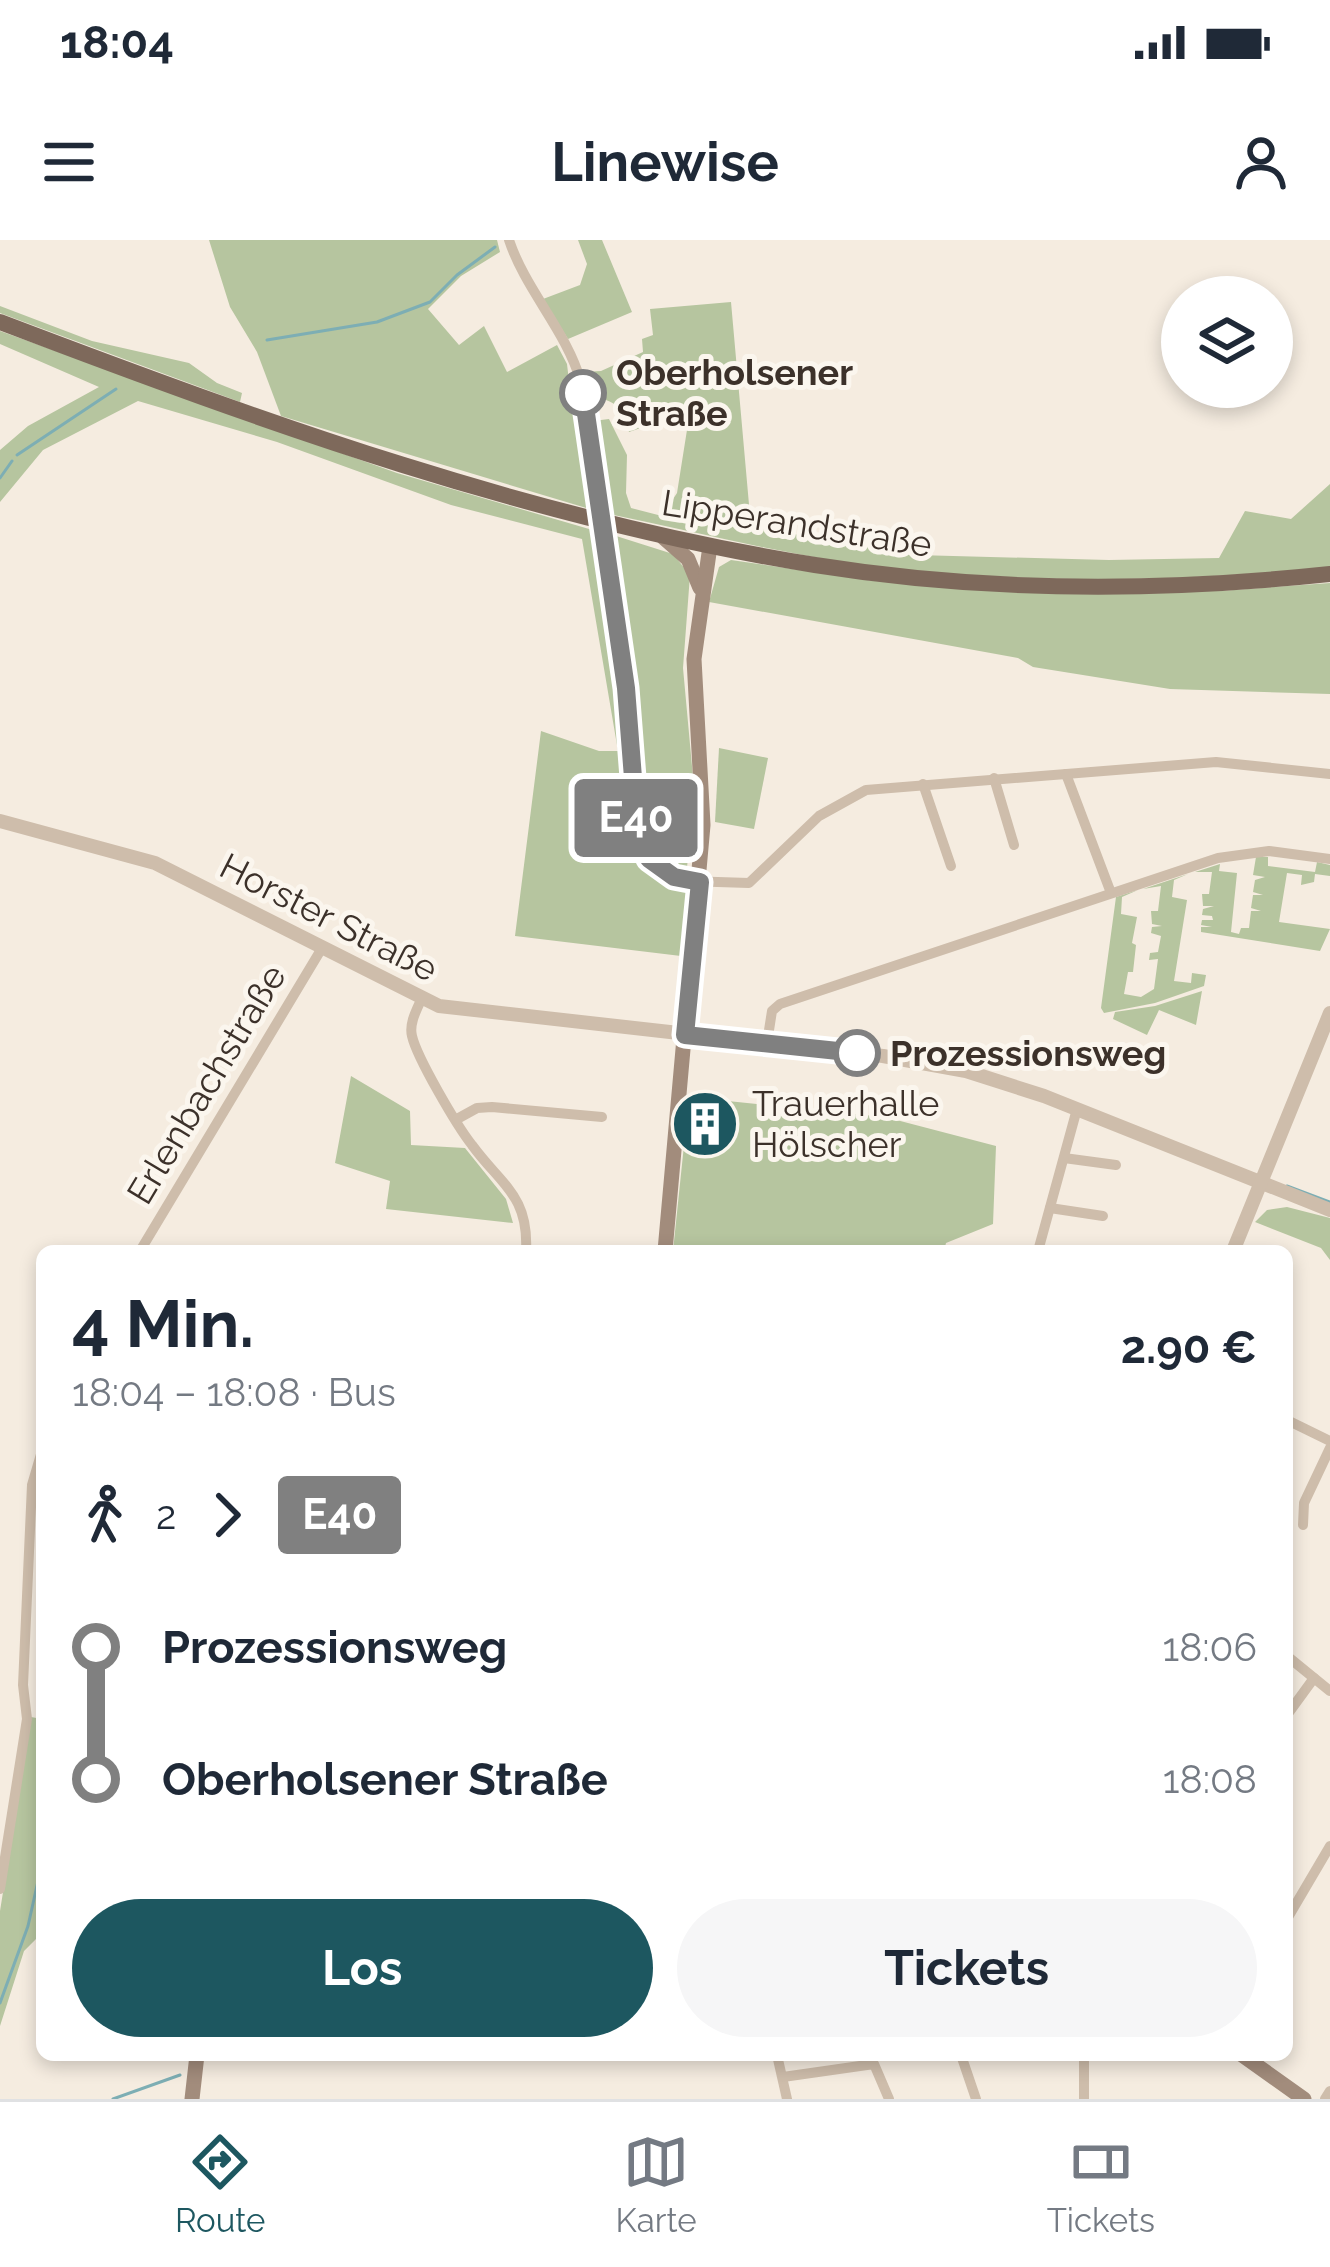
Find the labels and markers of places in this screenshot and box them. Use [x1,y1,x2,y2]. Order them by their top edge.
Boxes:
place label: Oberholsener Straße [616,351,853,434]
marker: Oberholsener Straße [561,371,605,415]
marker: Prozessionsweg [835,1031,879,1075]
place label: Prozessionsweg [890,1032,1166,1074]
place label: Trauerhalle Hölscher [752,1082,939,1165]
building icon: Trauerhalle Hölscher [670,1089,740,1159]

